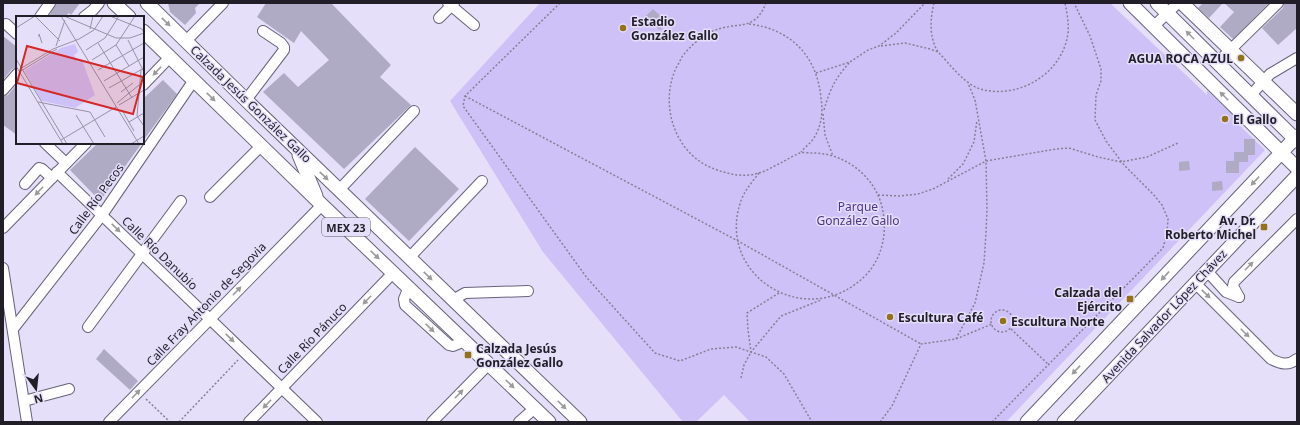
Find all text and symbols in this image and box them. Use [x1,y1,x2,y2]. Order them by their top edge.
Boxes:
place label: Estadio González Gallo [631,13,718,44]
inset map [16,16,144,144]
one-way arrow [161,17,171,27]
marker: Estadio González Gallo [618,23,628,33]
one-way arrow [1185,30,1195,40]
street label: Calzada Jesús González Gallo [187,42,315,166]
place label: AGUA ROCA AZUL [1128,50,1233,67]
marker: AGUA ROCA AZUL [1236,53,1246,63]
one-way arrow [152,66,162,76]
one-way arrow [1219,91,1229,101]
one-way arrow [206,92,216,102]
place label: El Gallo [1233,111,1277,128]
marker: El Gallo [1220,114,1230,124]
street label: Calle Río Pecos [64,160,128,238]
one-way arrow [319,171,329,181]
one-way arrow [1250,176,1259,186]
one-way arrow [34,186,44,196]
park label: Parque González Gallo [816,198,900,229]
street label: Calle Río Danubio [118,212,202,294]
place label: Av. Dr. Roberto Michel [1165,212,1256,243]
road number: MEX 23 [322,218,370,236]
marker: Av. Dr. Roberto Michel [1259,222,1269,232]
one-way arrow [111,223,121,233]
street label: Calle Fray Antonio de Segovia [142,238,270,370]
street label: Avenida Salvador López Chávez [1098,245,1231,386]
one-way arrow [371,250,380,259]
one-way arrow [1244,261,1254,271]
one-way arrow [423,271,433,281]
one-way arrow [1161,271,1170,280]
place label: Calzada del Ejército [1054,284,1122,315]
one-way arrow [232,286,242,296]
one-way arrow [1201,289,1211,299]
marker: Calzada del Ejército [1125,294,1135,304]
one-way arrow [362,295,372,305]
street label: Calle Río Pánuco [274,299,350,377]
place label: Escultura Café [898,309,983,326]
marker: Escultura Café [885,312,895,322]
place label: Escultura Norte [1011,313,1105,330]
marker: Escultura Norte [998,316,1008,326]
one-way arrow [425,323,435,333]
one-way arrow [1240,328,1250,338]
one-way arrow [225,333,235,343]
place label: Calzada Jesús González Gallo [476,340,563,371]
marker: Calzada Jesús González Gallo [463,350,473,360]
one-way arrow [1071,365,1081,375]
north arrow [16,369,56,409]
one-way arrow [505,379,515,389]
one-way arrow [131,389,141,399]
one-way arrow [454,389,464,399]
text: N [32,391,45,408]
one-way arrow [262,399,272,409]
one-way arrow [557,400,567,410]

